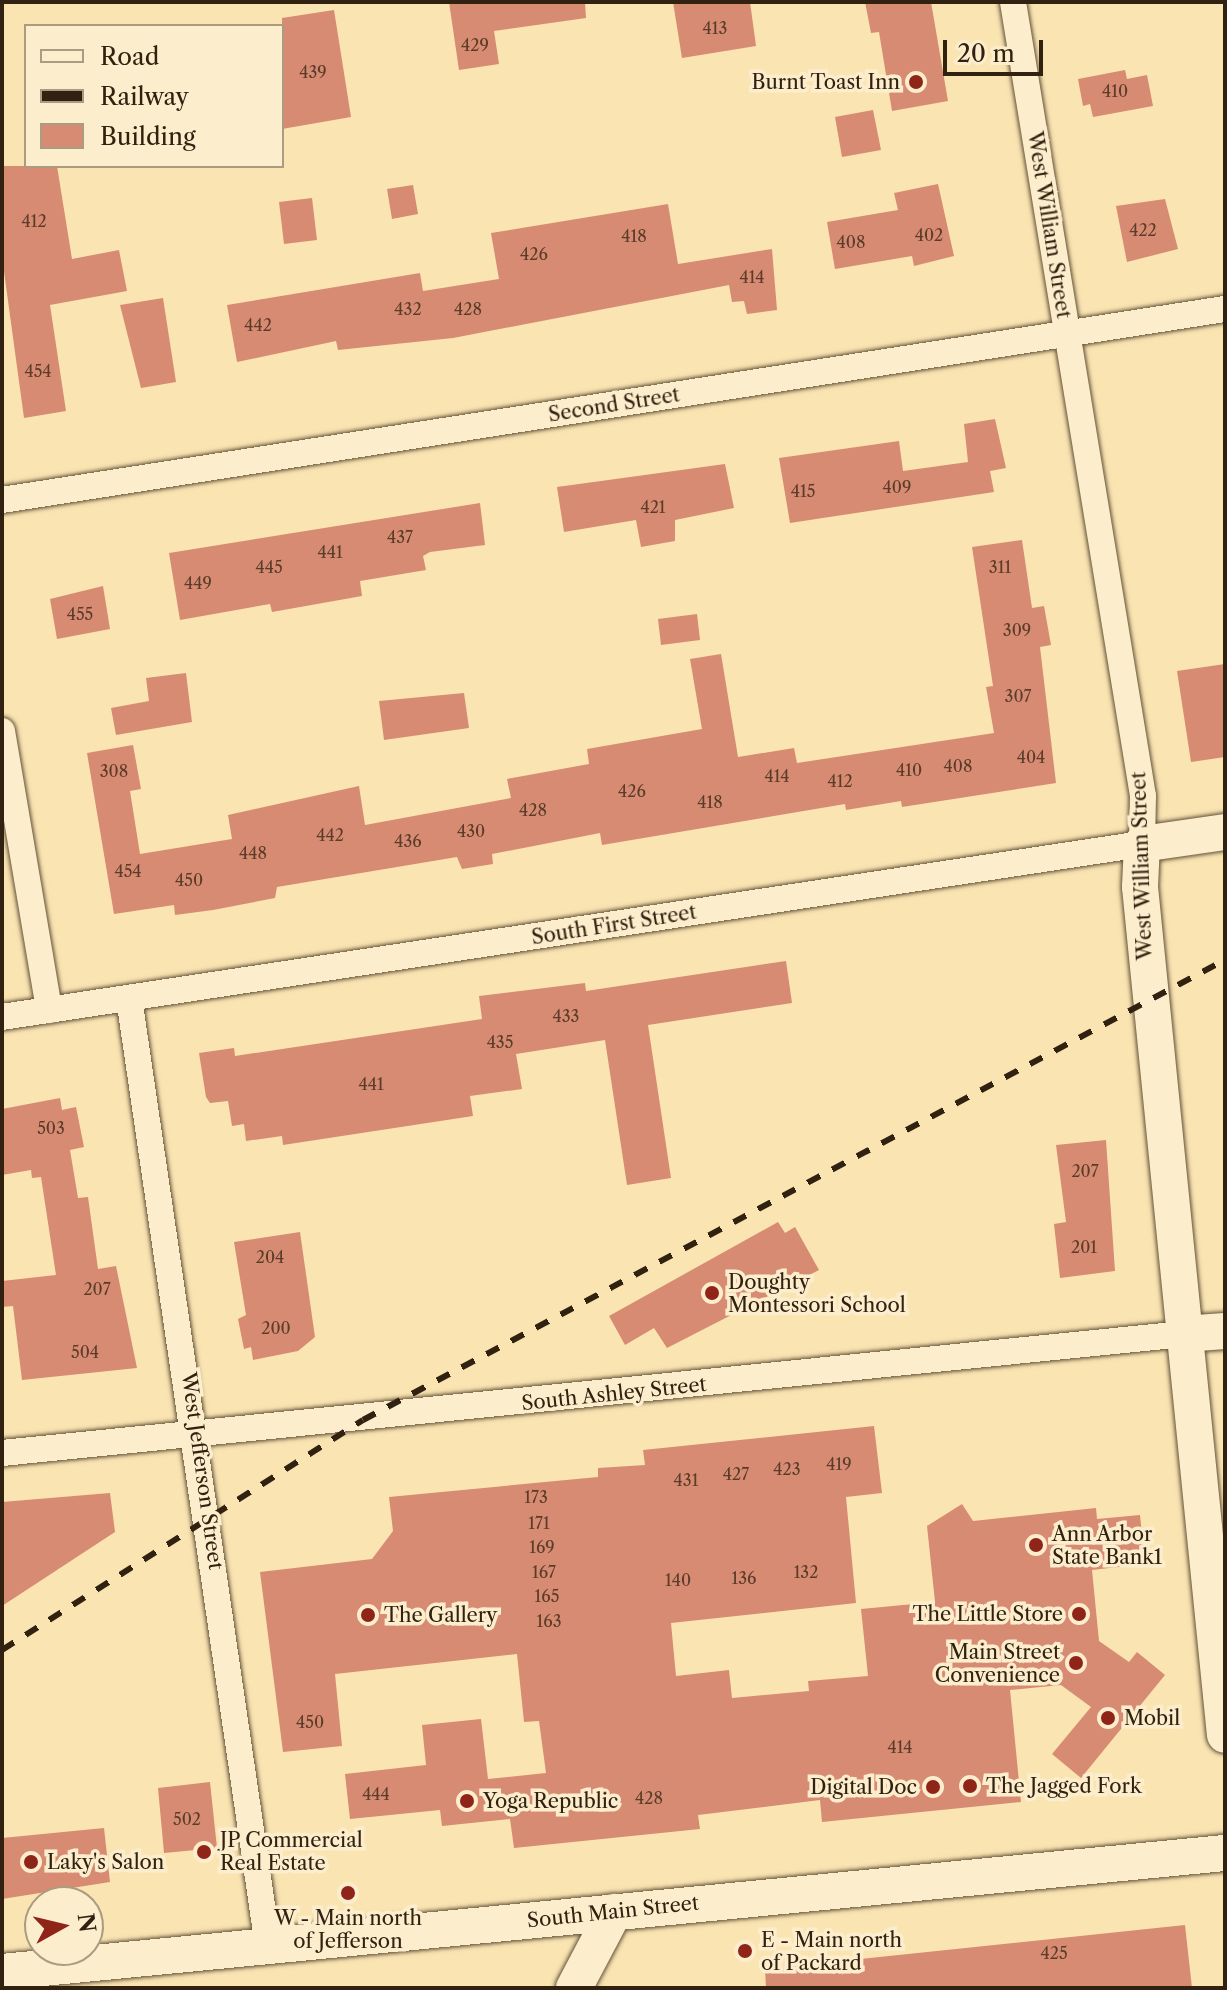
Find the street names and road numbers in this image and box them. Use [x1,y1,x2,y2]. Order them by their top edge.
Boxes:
street label: West William Street [1022,130,1076,320]
street label: Second Street [547,383,681,427]
street label: West William Street [1127,771,1157,961]
street label: South First Street [530,900,698,950]
street label: West Jefferson Street [176,1371,228,1571]
street label: South Ashley Street [520,1372,708,1416]
street label: South Main Street [526,1891,700,1933]

